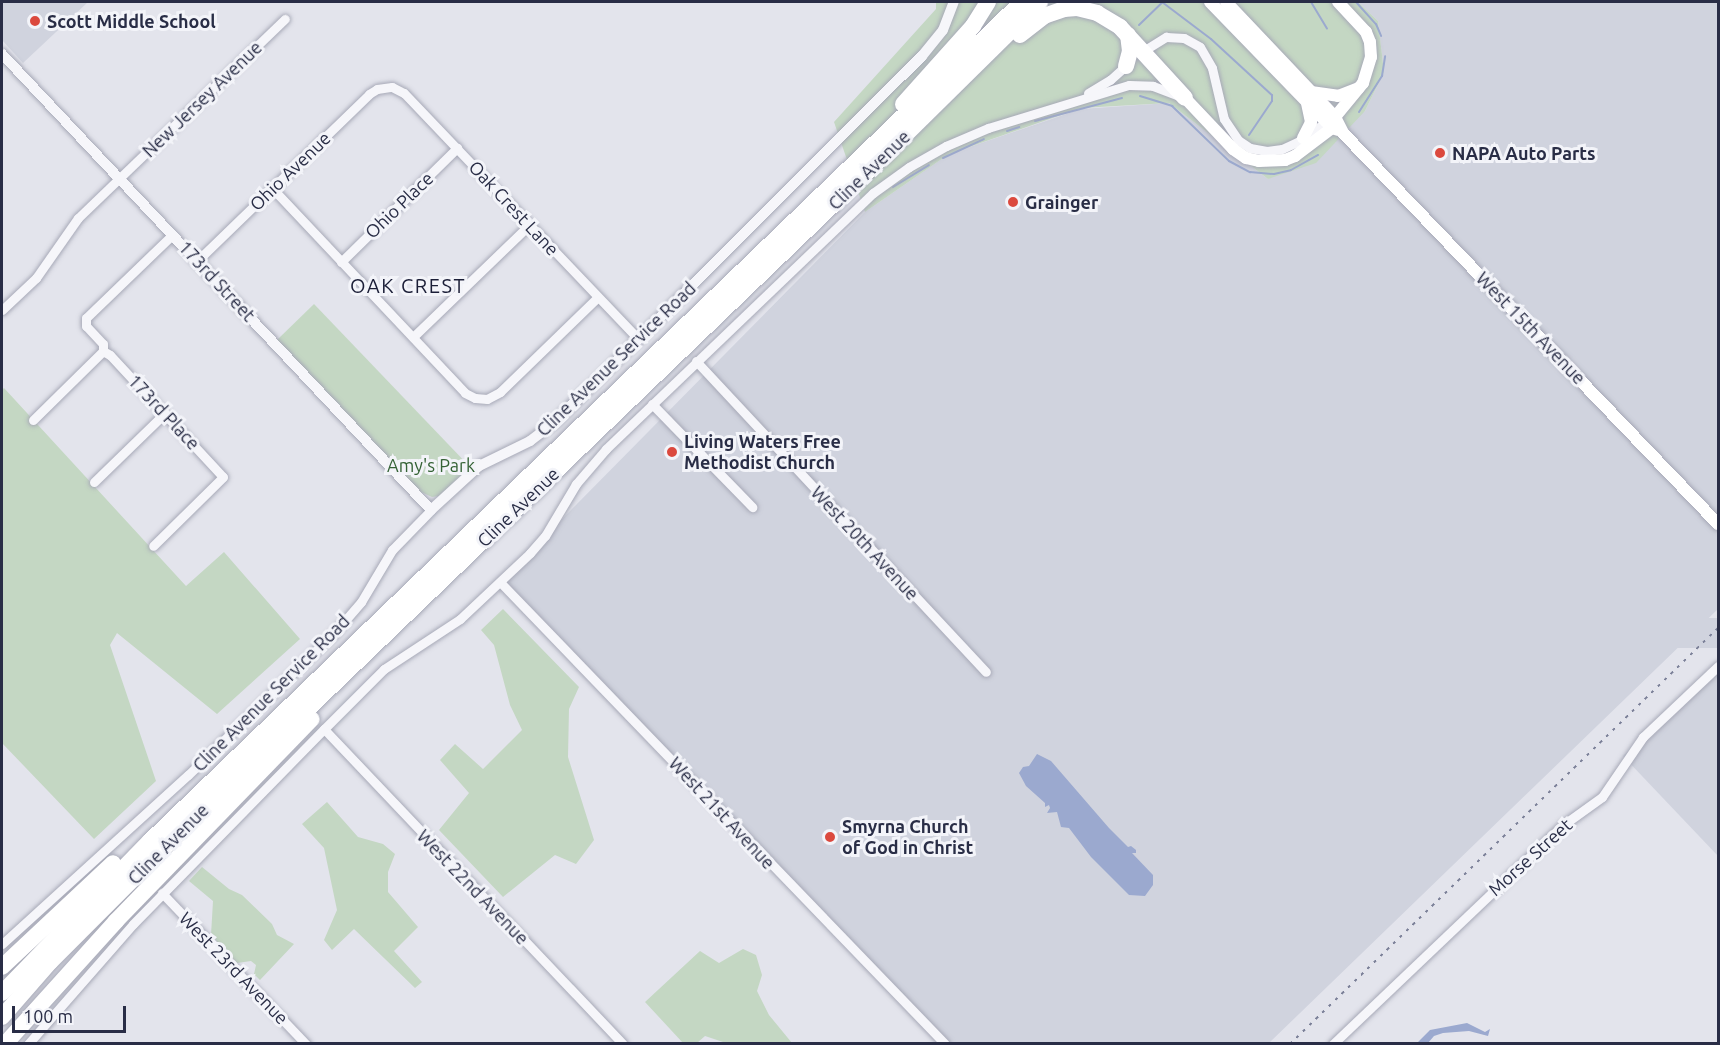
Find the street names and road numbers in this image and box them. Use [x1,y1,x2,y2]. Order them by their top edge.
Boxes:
street label: New Jersey Avenue [138,36,266,162]
street label: Cline Avenue [824,126,914,214]
street label: Ohio Avenue [245,127,335,215]
street label: Oak Crest Lane [465,156,563,260]
street label: Ohio Place [360,167,438,243]
street label: 173rd Street [174,236,260,326]
street label: West 15th Avenue [1472,267,1590,389]
street label: Cline Avenue Service Road [532,277,700,441]
street label: 173rd Place [124,370,204,454]
street label: Cline Avenue [473,463,563,551]
street label: West 20th Avenue [807,482,923,604]
street label: Cline Avenue Service Road [188,610,354,776]
street label: West 21st Avenue [665,753,779,873]
street label: Cline Avenue [123,799,213,889]
street label: Morse Street [1484,814,1576,900]
street label: West 22nd Avenue [413,825,533,949]
street label: West 23rd Avenue [175,907,293,1029]

